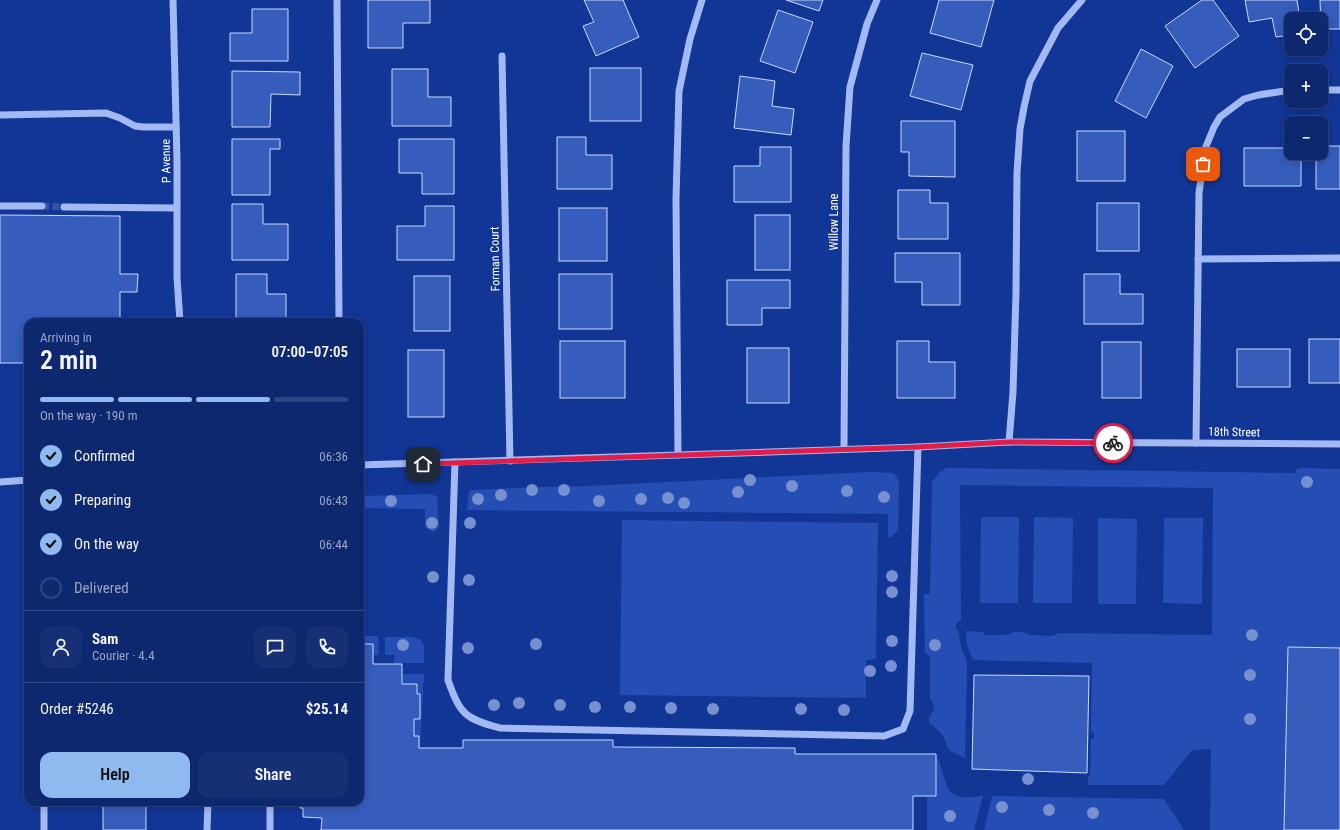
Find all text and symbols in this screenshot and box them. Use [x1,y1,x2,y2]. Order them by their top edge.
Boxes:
map controls [1284,12,1328,160]
button: locate [1284,12,1328,56]
button: + [1284,64,1328,108]
button: − [1284,116,1328,160]
street label: P Avenue [159,139,173,183]
pin [1186,147,1220,181]
icon: bag [1192,153,1214,175]
street label: Willow Lane [827,193,841,250]
street label: Forman Court [487,226,503,292]
text: Arriving in [40,330,92,345]
text: 07:00–07:05 [271,343,348,361]
text: 2 min [40,345,98,375]
text: On the way · 190 m [40,408,137,423]
courier [1093,423,1133,463]
street label: 18th Street [1208,425,1261,439]
icon: bike [1102,432,1124,454]
icon: check [40,445,62,467]
text: Confirmed [74,447,135,465]
pin [406,447,440,481]
text: 06:36 [319,449,348,464]
icon: home [412,453,434,475]
icon: check [40,489,62,511]
text: Preparing [74,491,131,509]
text: 06:43 [319,493,348,508]
icon: check [40,533,62,555]
text: On the way [74,535,139,553]
text: 06:44 [319,537,348,552]
text: Delivered [74,579,129,597]
button: person [40,626,82,668]
button: chat [254,626,296,668]
button: phone [306,626,348,668]
text: Sam [92,630,118,648]
text: Courier · 4.4 [92,648,155,663]
text: Order #5246 [40,700,114,718]
text: $25.14 [306,700,348,718]
button: Help [40,752,190,798]
button: Share [198,752,348,798]

